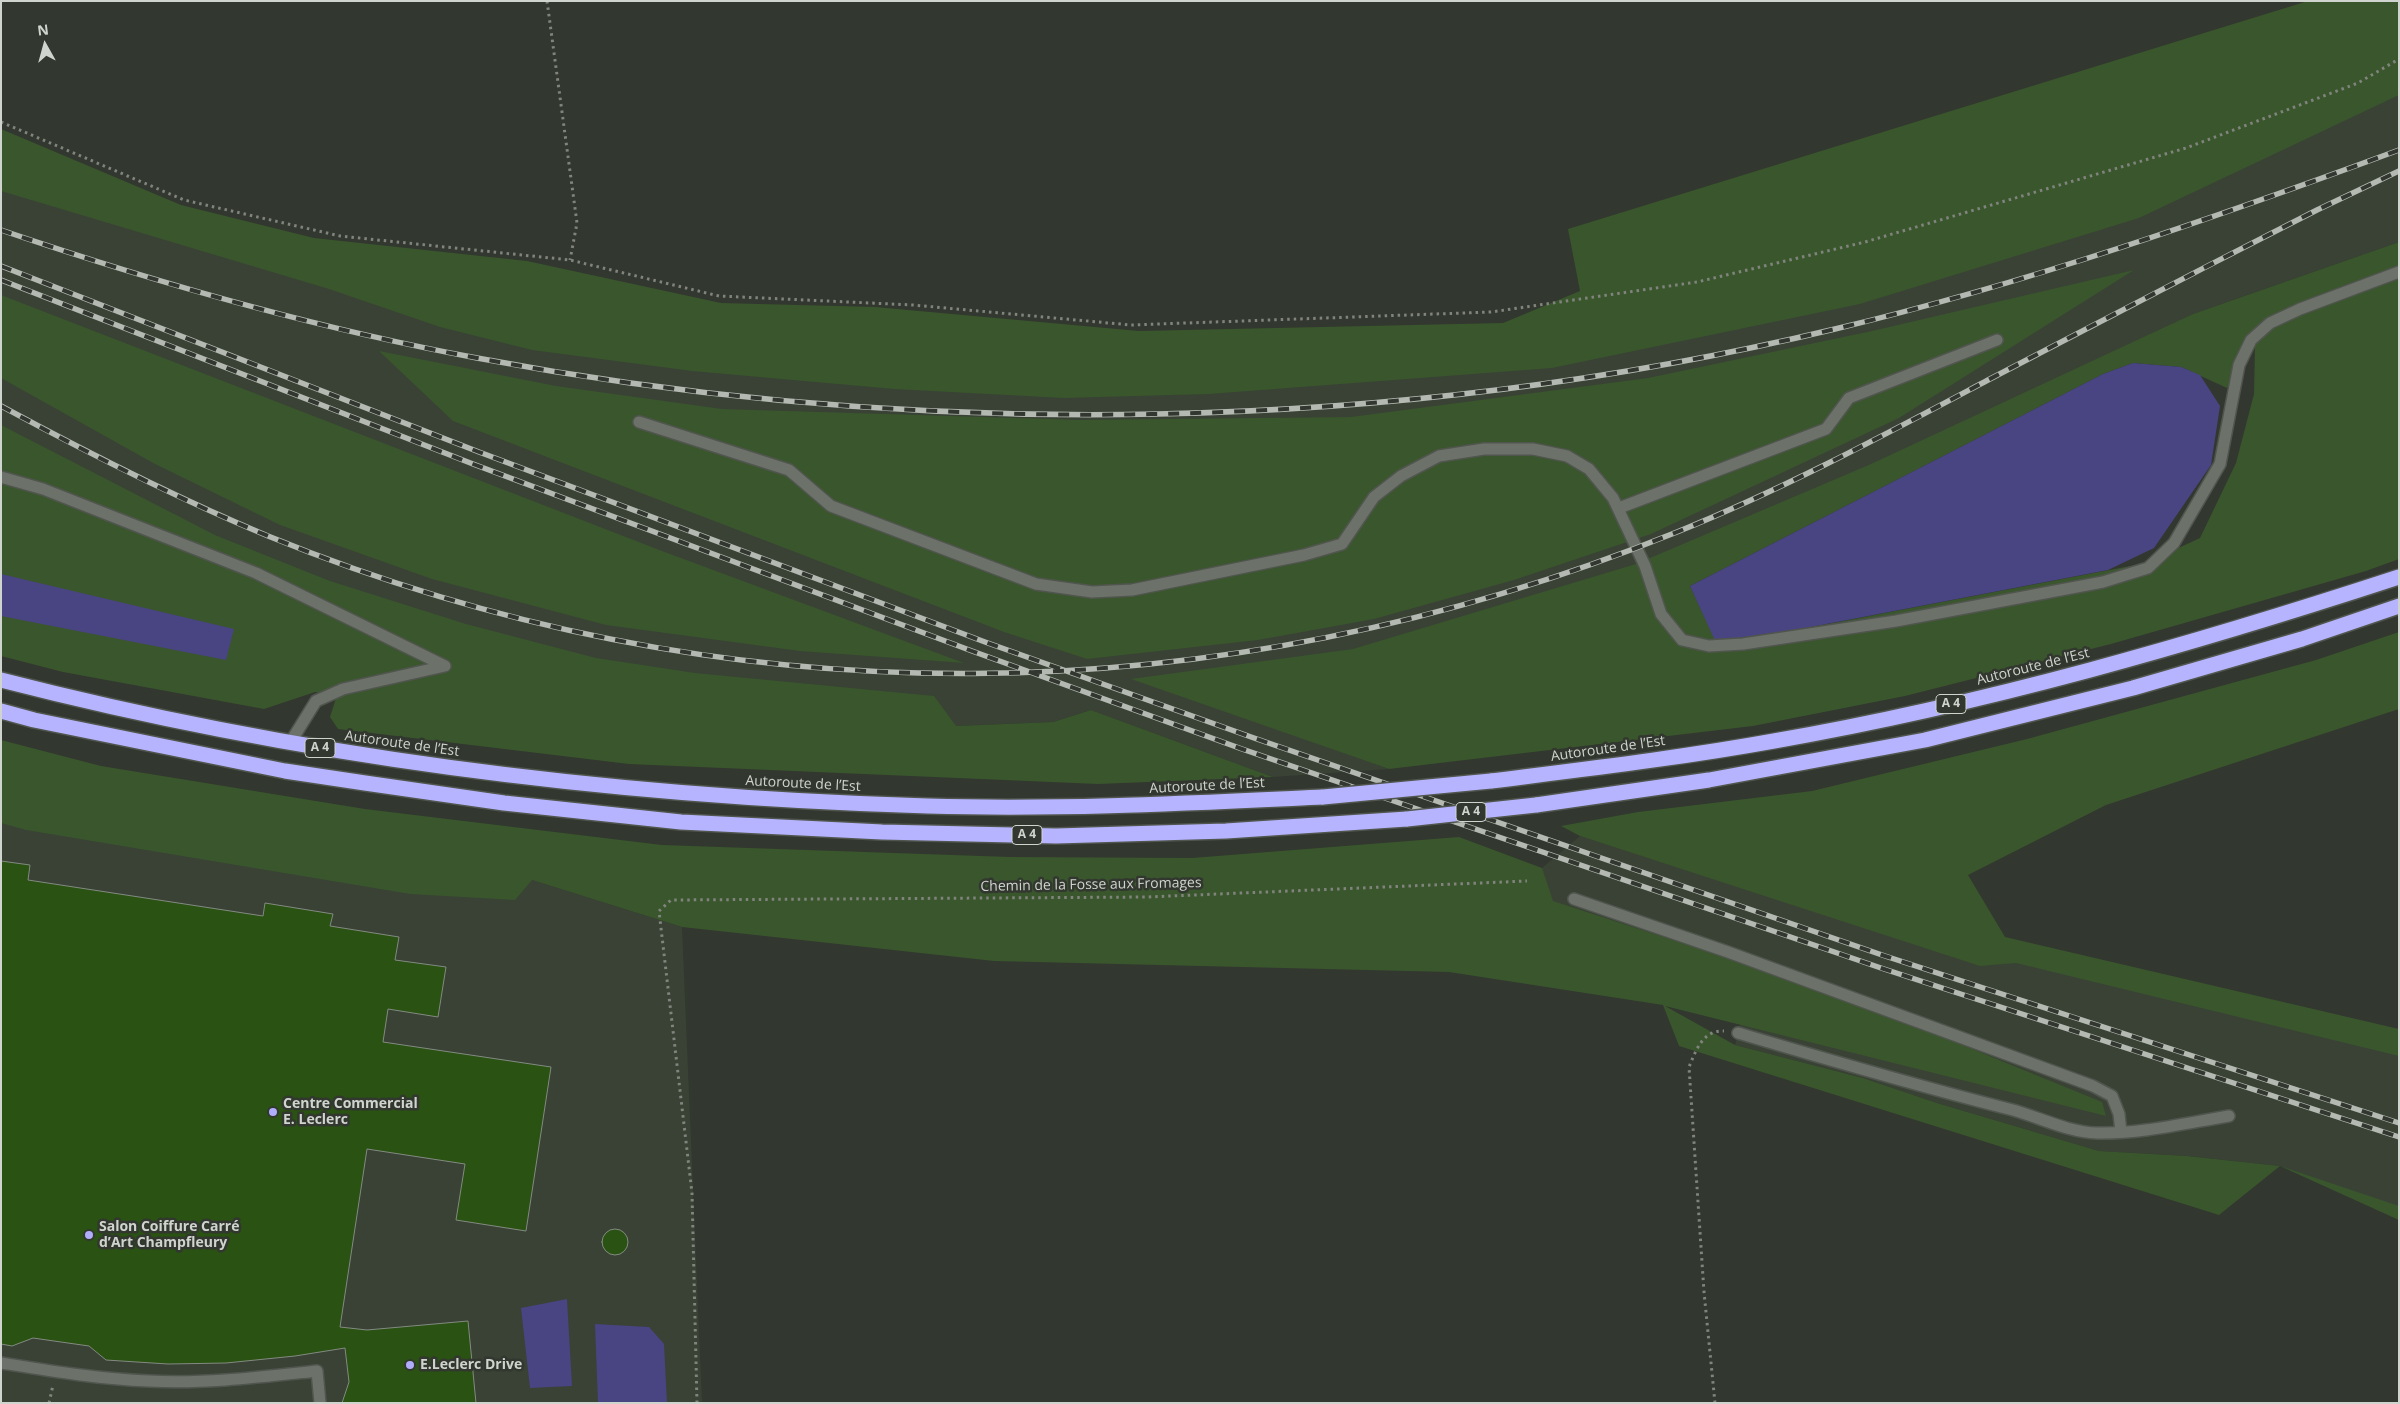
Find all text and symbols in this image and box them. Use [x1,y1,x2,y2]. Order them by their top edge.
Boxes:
text: N [36,19,50,40]
north arrow [20,20,70,70]
street label: Autoroute de l’Est [1975,645,2091,689]
road number: A 4 [1936,694,1966,714]
street label: Autoroute de l’Est [344,728,460,760]
street label: Autoroute de l’Est [1550,733,1666,765]
road number: A 4 [305,738,335,758]
street label: Autoroute de l’Est [745,773,861,795]
street label: Autoroute de l’Est [1149,775,1265,797]
road number: A 4 [1456,802,1486,822]
road number: A 4 [1012,826,1042,844]
street label: Chemin de la Fosse aux Fromages [980,875,1202,895]
place label: Centre Commercial E. Leclerc [283,1096,418,1128]
marker: Centre Commercial E. Leclerc [267,1106,279,1118]
place label: Salon Coiffure Carré d’Art Champfleury [99,1219,239,1252]
marker: Salon Coiffure Carré d’Art Champfleury [83,1229,95,1241]
place label: E.Leclerc Drive [420,1357,522,1373]
marker: E.Leclerc Drive [404,1359,416,1371]

